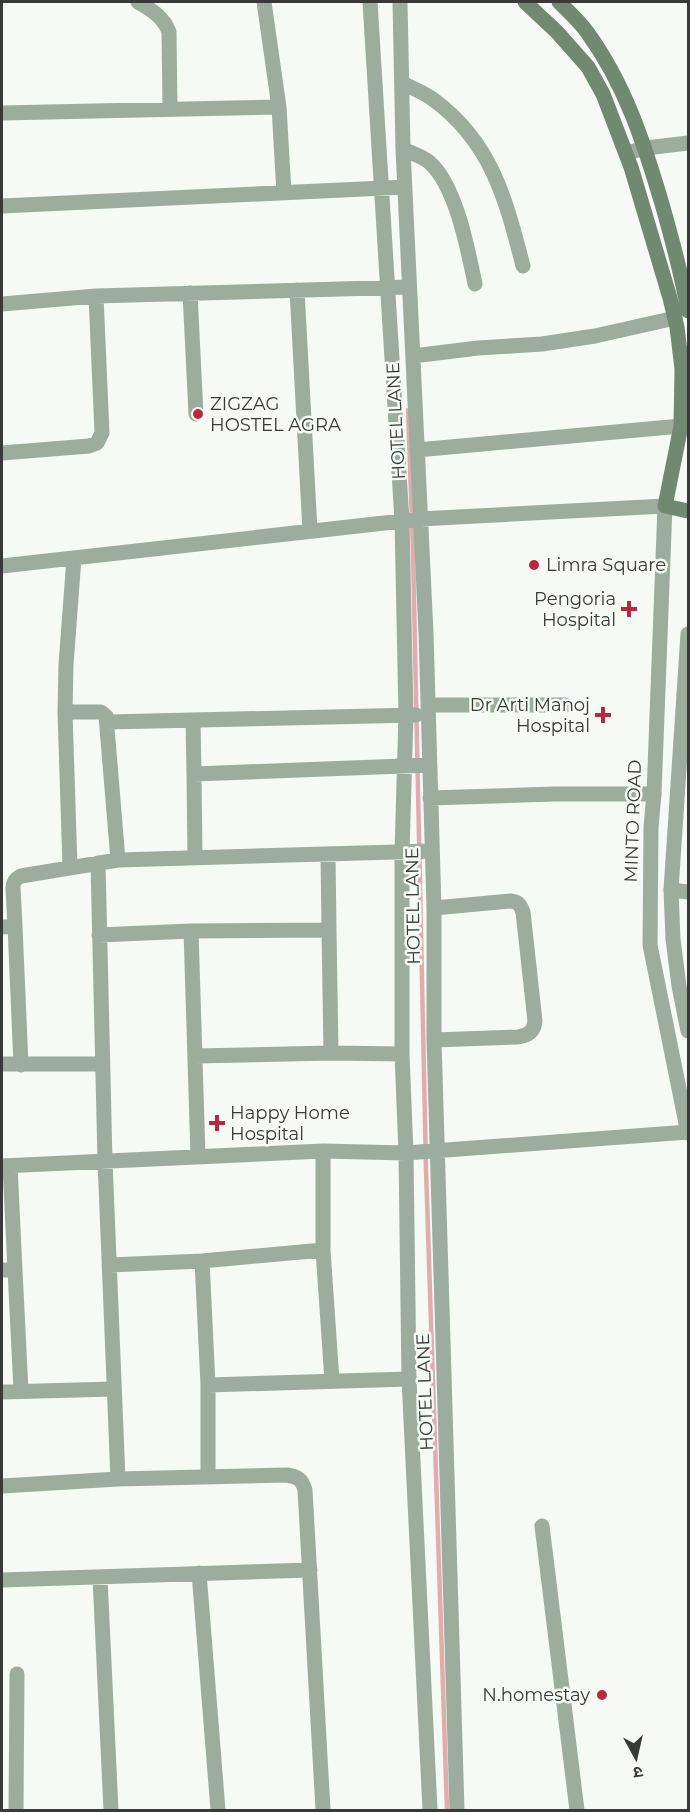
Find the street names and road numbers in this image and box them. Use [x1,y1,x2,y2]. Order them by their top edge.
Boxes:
street label: HOTEL LANE [382,362,410,480]
street label: MINTO ROAD [620,759,646,883]
street label: HOTEL LANE [401,847,425,965]
street label: HOTEL LANE [412,1333,438,1451]

